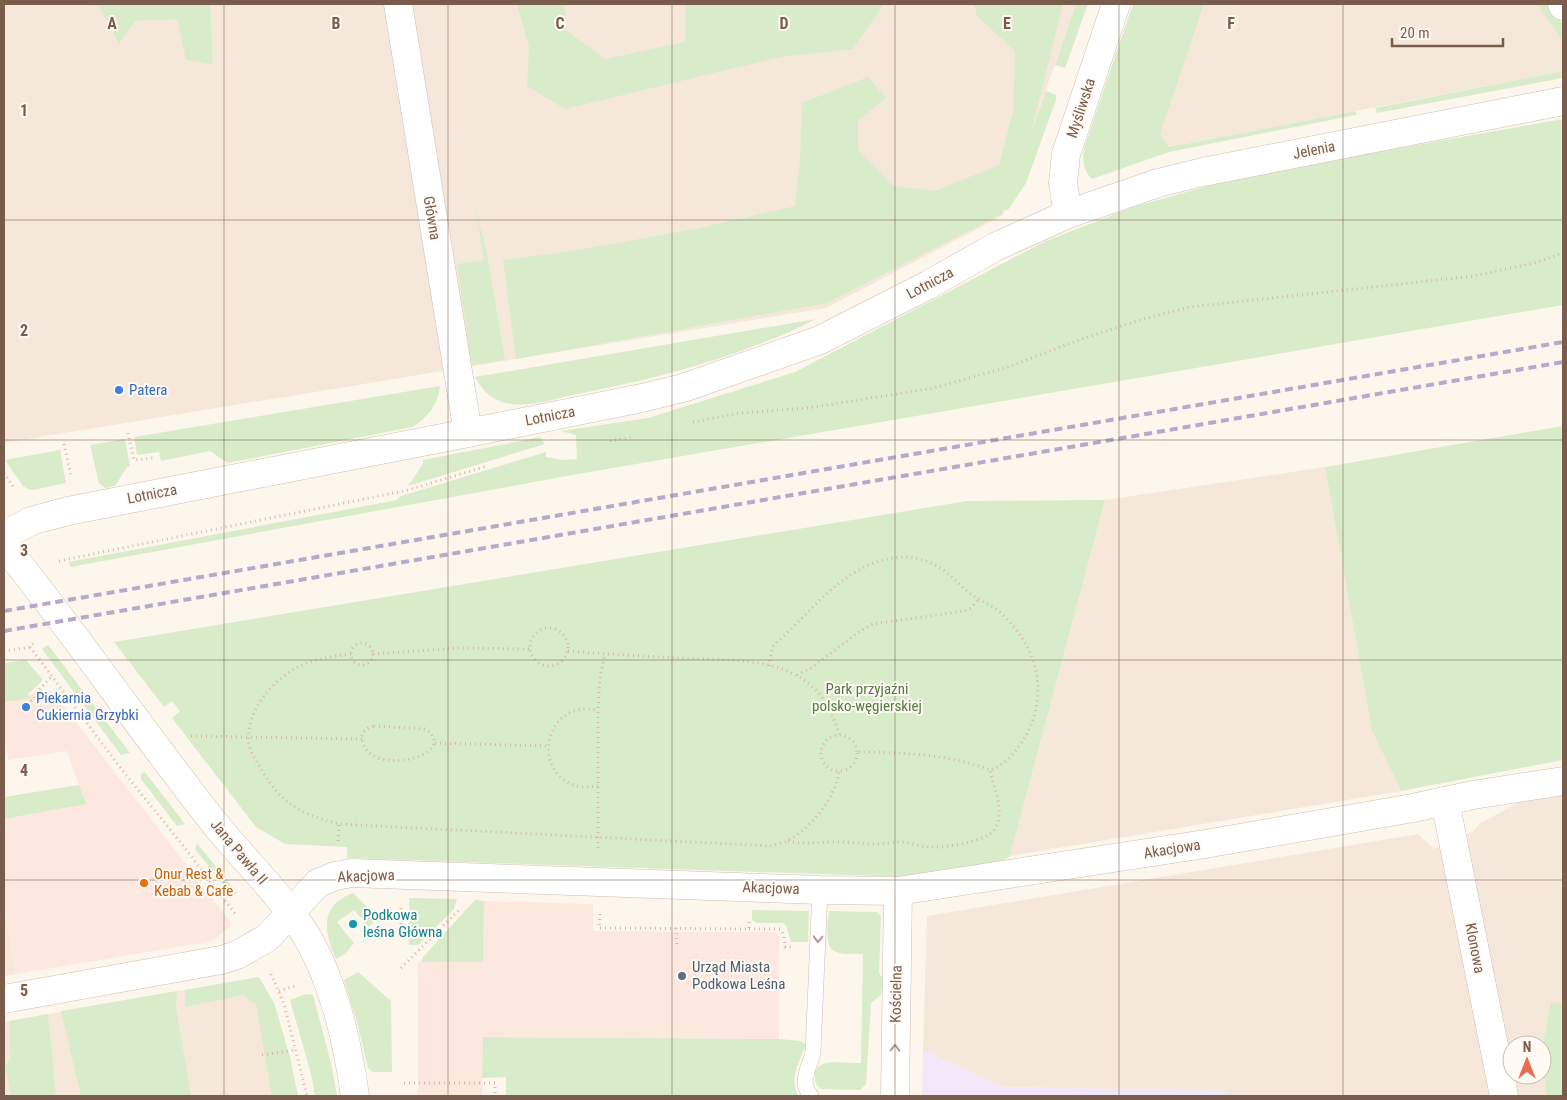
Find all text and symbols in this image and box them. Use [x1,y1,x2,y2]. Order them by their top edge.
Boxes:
text: A [107,14,117,33]
text: B [332,14,341,33]
text: C [555,14,565,33]
text: D [779,14,789,33]
text: E [1003,14,1011,33]
text: F [1227,14,1235,33]
scale bar [1392,15,1503,47]
text: 20 m [1400,24,1430,42]
street label: Myśliwska [1063,76,1099,140]
text: 1 [20,101,28,120]
street label: Jelenia [1291,137,1337,163]
street label: Główna [420,195,444,241]
street label: Lotnicza [903,263,957,303]
text: 2 [20,321,28,340]
place label: Patera [129,381,167,399]
marker: Patera [113,384,125,396]
street label: Lotnicza [523,402,577,430]
street label: Lotnicza [125,480,179,508]
text: 3 [20,541,28,560]
park label: Park przyjaźni polsko-węgierskiej [812,680,922,715]
place label: Piekarnia Cukiernia Grzybki [36,689,139,724]
marker: Piekarnia Cukiernia Grzybki [20,701,32,713]
text: 4 [20,761,28,780]
street label: Jana Pawła II [207,816,271,888]
street label: Akacjowa [1142,836,1202,862]
place label: Onur Rest & Kebab & Cafe [154,865,233,900]
street label: Akacjowa [337,866,395,886]
marker: Onur Rest & Kebab & Cafe [138,877,150,889]
street label: Akacjowa [742,878,800,898]
place label: Podkowa leśna Główna [363,906,443,941]
marker: Podkowa leśna Główna [347,918,359,930]
street label: Klonowa [1461,921,1489,975]
one-way arrow [813,936,823,943]
place label: Urząd Miasta Podkowa Leśna [692,958,785,993]
street label: Kościelna [886,965,906,1023]
marker: Urząd Miasta Podkowa Leśna [676,970,688,982]
text: 5 [20,981,28,1000]
north arrow [1502,1035,1552,1085]
text: N [1523,1039,1531,1055]
one-way arrow [890,1043,900,1051]

